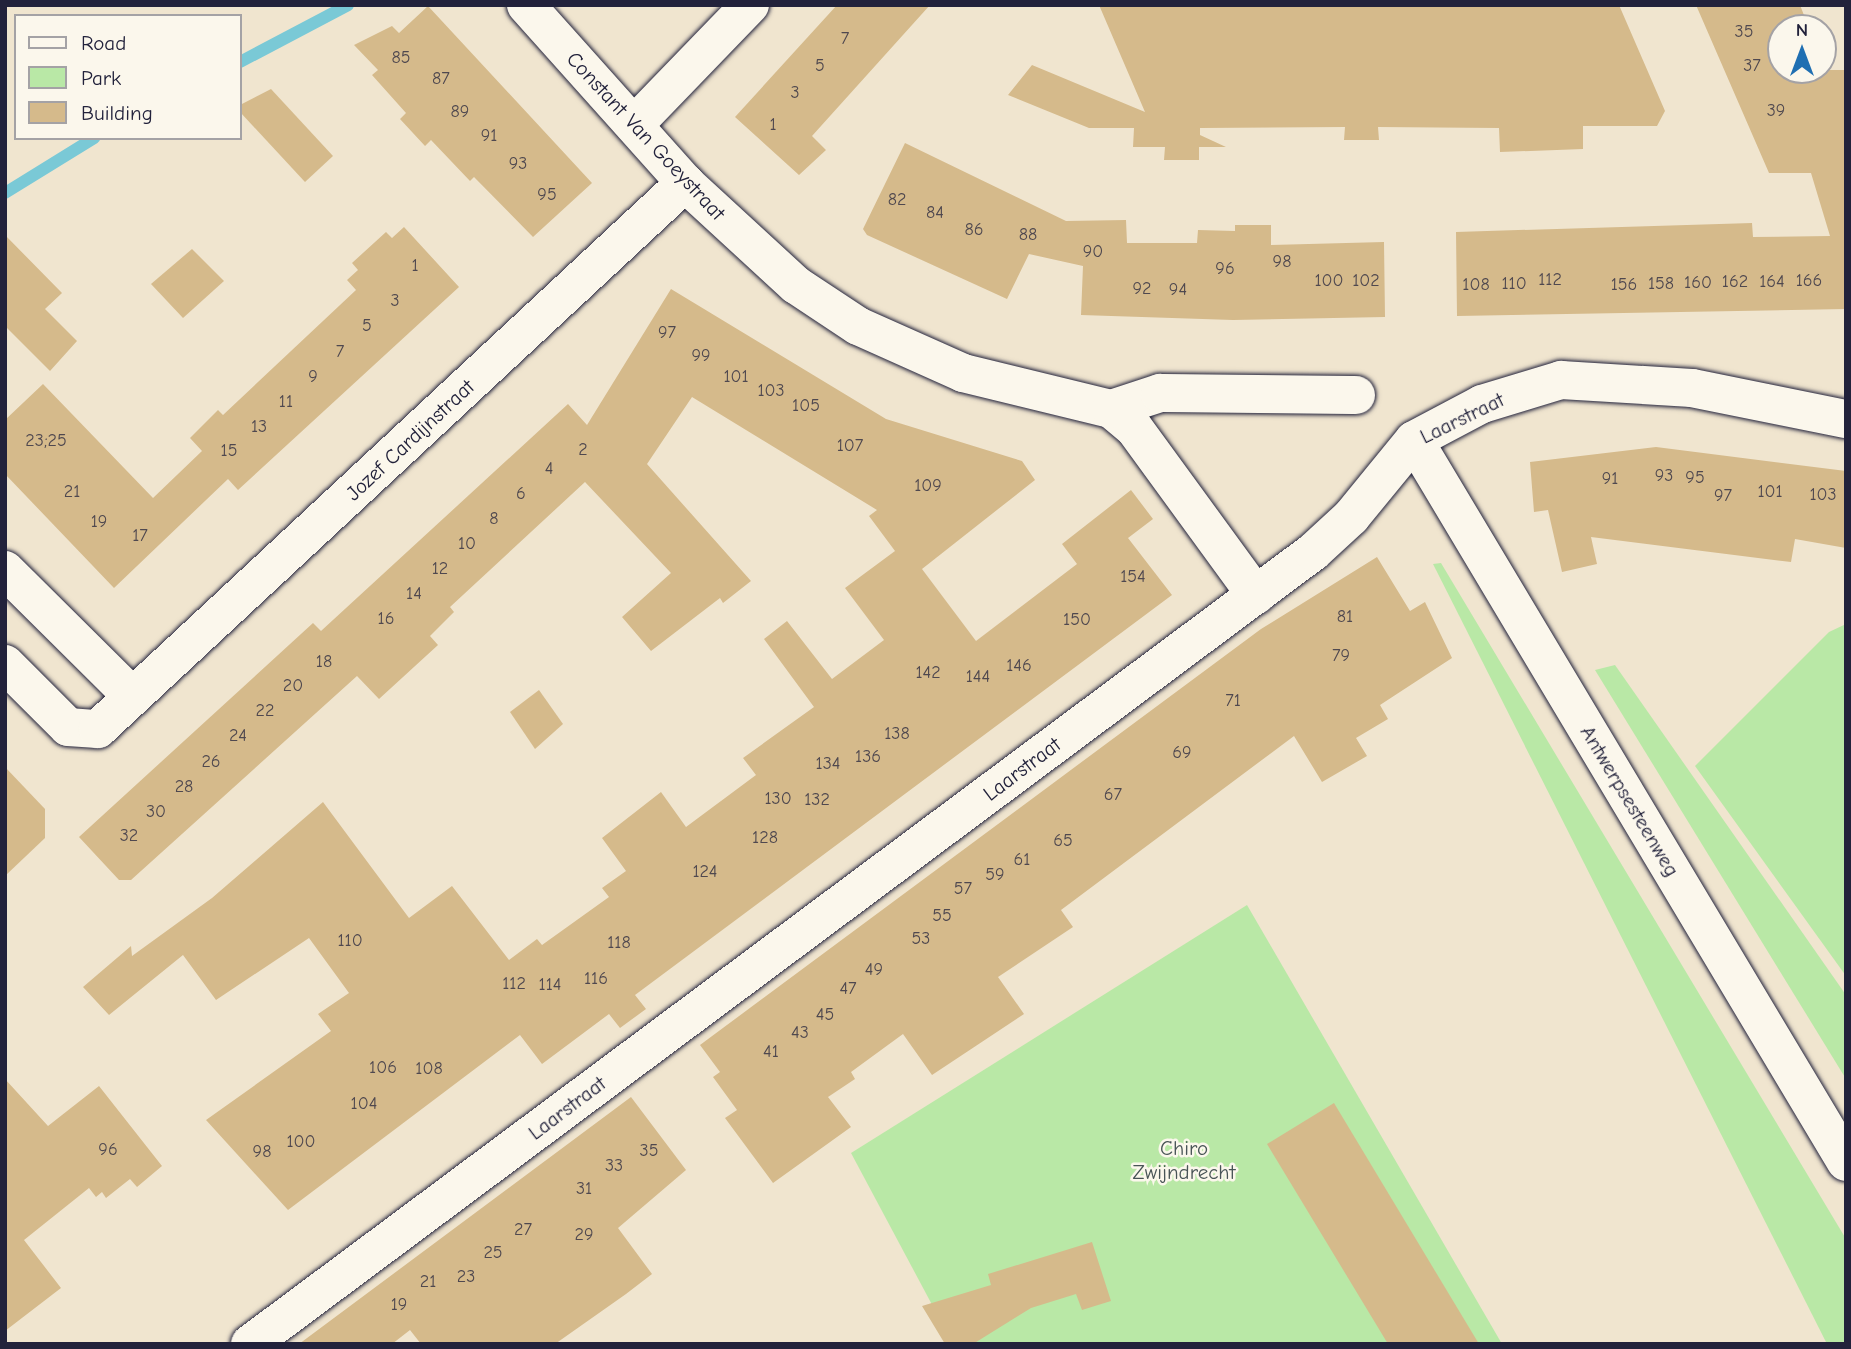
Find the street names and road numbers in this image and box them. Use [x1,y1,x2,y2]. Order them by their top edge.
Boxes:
street label: Constant Van Goeystraat [561,47,731,225]
street label: Jozef Cardijnstraat [341,374,479,506]
street label: Laarstraat [1416,387,1508,449]
street label: Antwerpsesteenweg [1575,721,1685,881]
street label: Laarstraat [978,732,1066,806]
street label: Laarstraat [523,1071,611,1145]

